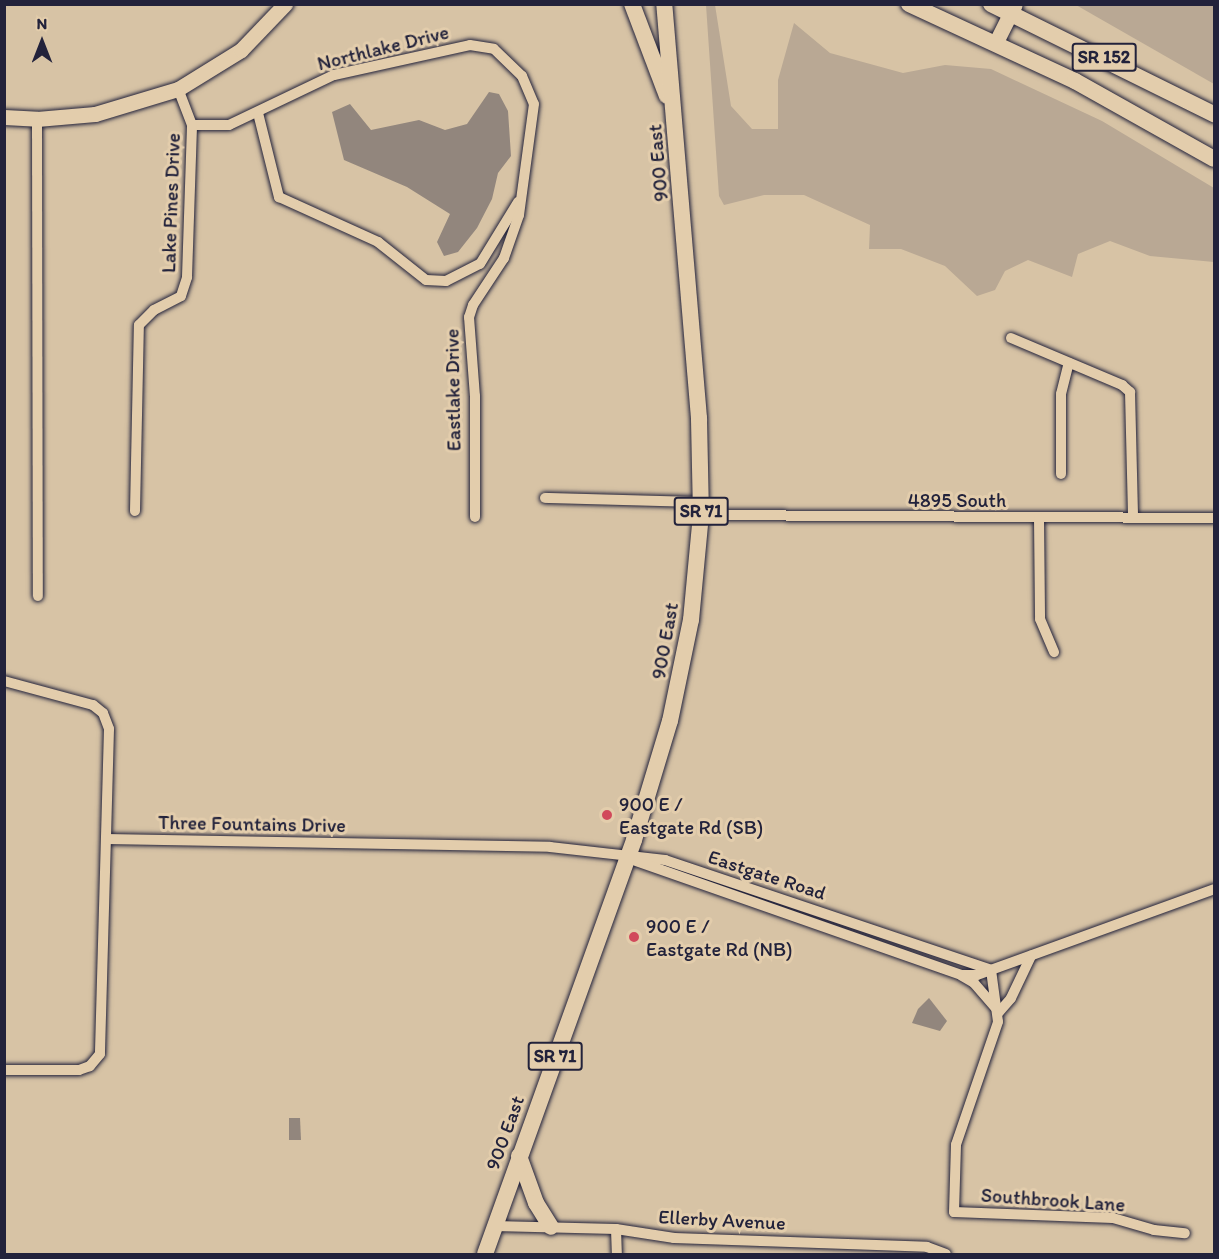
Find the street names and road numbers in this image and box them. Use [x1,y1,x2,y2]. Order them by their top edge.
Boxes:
street label: Northlake Drive [315,20,451,76]
road number: SR 152 [1071,42,1137,72]
street label: 900 East [643,123,673,203]
street label: Lake Pines Drive [157,132,185,274]
street label: Eastlake Drive [440,328,466,452]
street label: 4895 South [908,488,1006,512]
road number: SR 71 [672,496,730,526]
street label: 900 East [646,601,684,681]
street label: Three Fountains Drive [158,810,346,838]
street label: Eastgate Road [705,845,829,905]
road number: SR 71 [526,1041,584,1071]
street label: 900 East [480,1093,530,1173]
street label: Southbrook Lane [980,1183,1126,1217]
street label: Ellerby Avenue [658,1205,786,1235]

